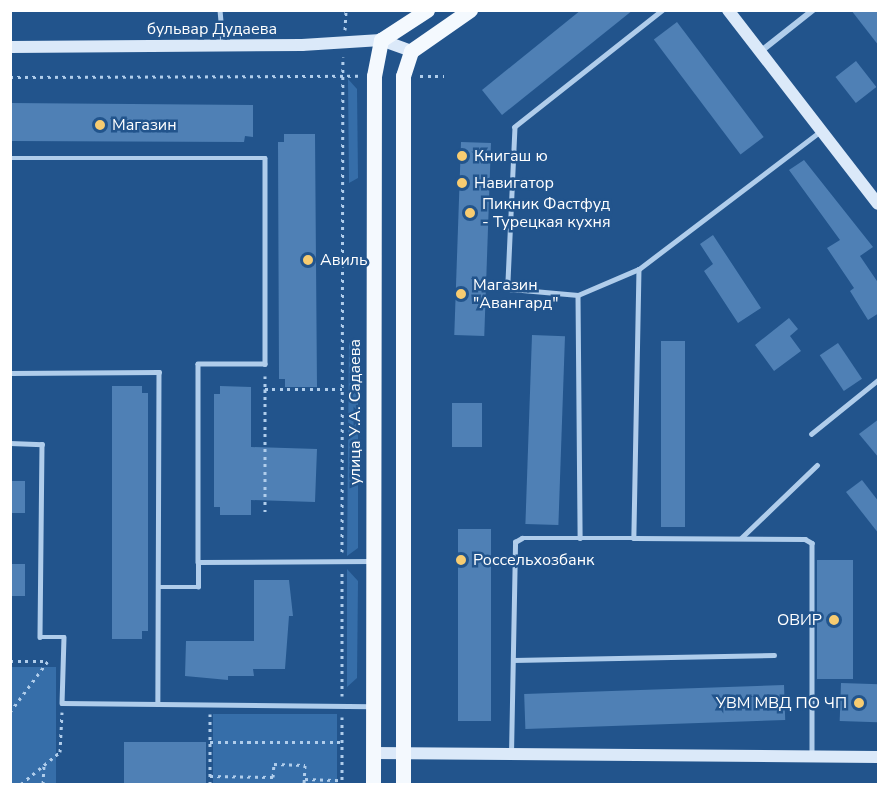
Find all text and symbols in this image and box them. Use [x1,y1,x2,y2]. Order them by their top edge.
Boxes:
street label: бульвар Дудаева [147,19,277,39]
place label: Магазин [112,115,177,135]
marker: Магазин [93,118,107,132]
place label: Книгаш ю [474,146,548,166]
marker: Книгаш ю [455,149,469,163]
place label: Навигатор [474,173,554,193]
marker: Навигатор [455,176,469,190]
place label: Пикник Фастфуд - Турецкая кухня [482,194,611,232]
marker: Пикник Фастфуд - Турецкая кухня [463,206,477,220]
place label: Авиль [320,250,368,270]
marker: Авиль [301,253,315,267]
place label: Магазин "Авангард" [473,275,558,313]
marker: Магазин "Авангард" [454,287,468,301]
street label: улица У.А. Садаева [345,339,365,485]
place label: Россельхозбанк [473,550,594,570]
marker: Россельхозбанк [454,553,468,567]
place label: ОВИР [777,610,822,630]
marker: ОВИР [827,613,841,627]
place label: УВМ МВД ПО ЧП [716,693,847,713]
marker: УВМ МВД ПО ЧП [852,696,866,710]

